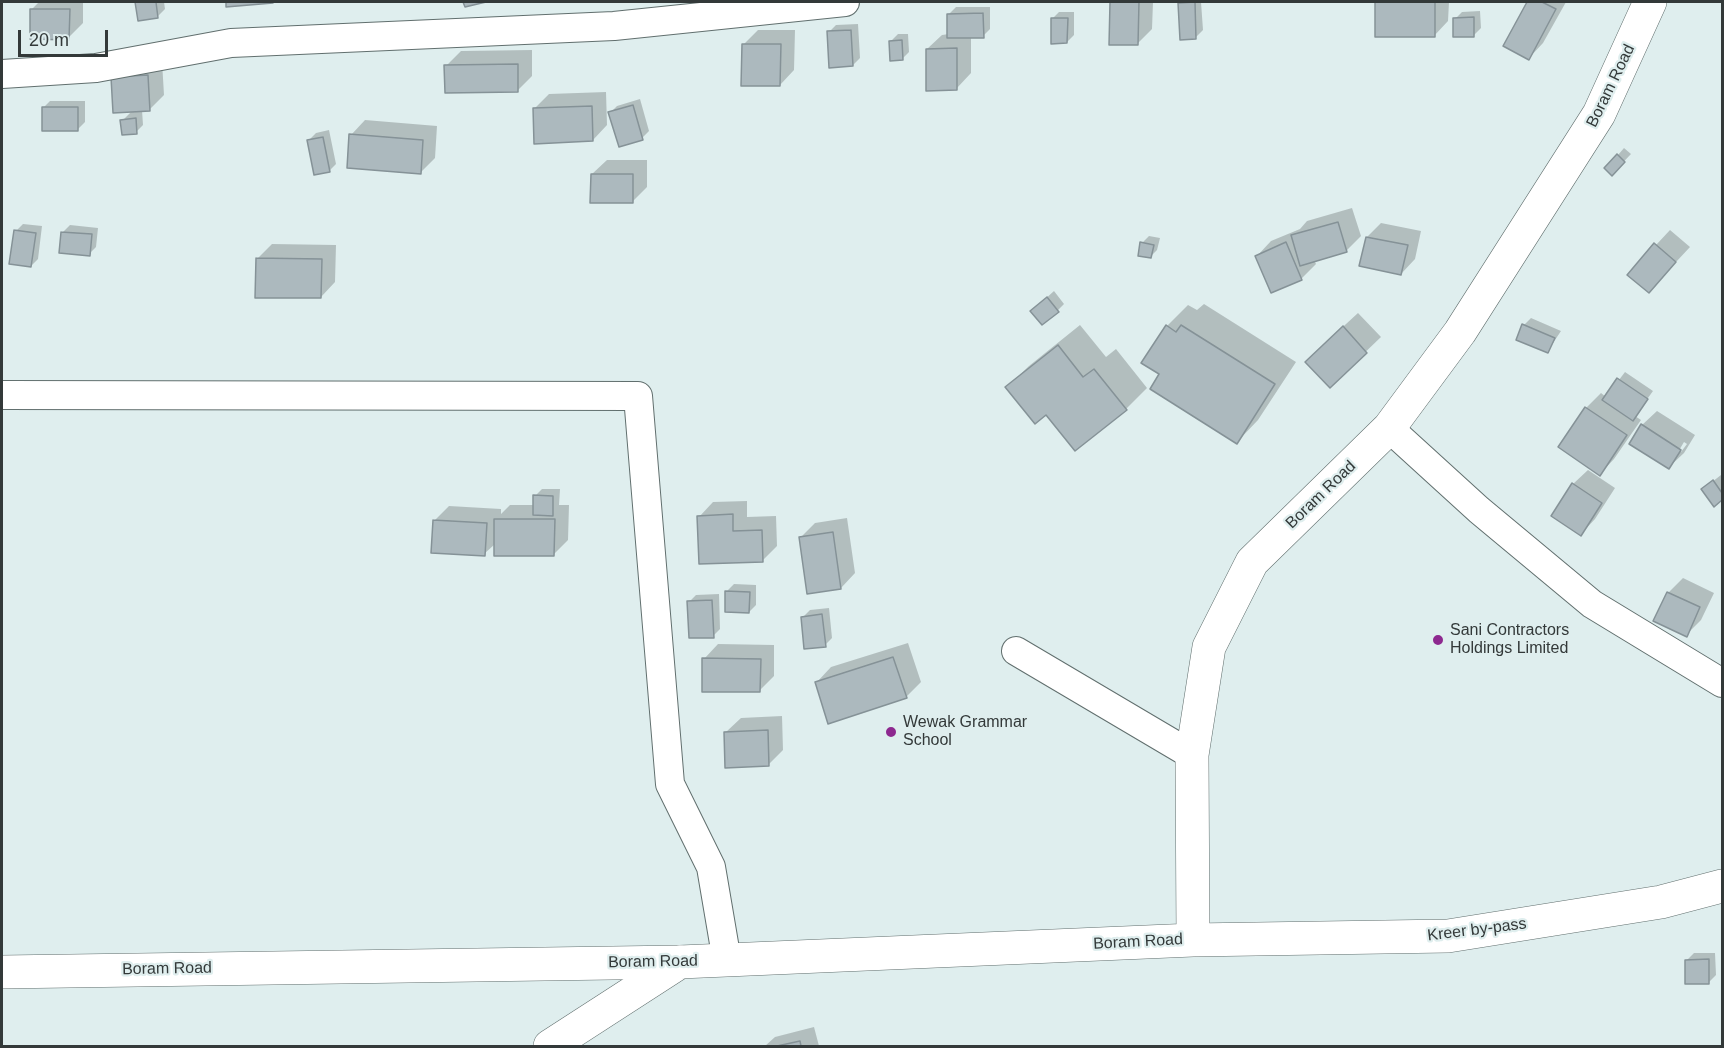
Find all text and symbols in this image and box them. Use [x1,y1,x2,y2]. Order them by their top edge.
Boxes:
scale bar [21,18,111,56]
text: 20 m [29,30,69,50]
street label: Boram Road [1583,41,1639,131]
street label: Boram Road [1282,457,1360,533]
place label: Sani Contractors Holdings Limited [1450,621,1569,659]
marker: Sani Contractors Holdings Limited [1431,633,1445,647]
place label: Wewak Grammar School [903,713,1027,751]
marker: Wewak Grammar School [884,725,898,739]
street label: Kreer by-pass [1426,914,1528,946]
street label: Boram Road [1093,930,1183,954]
street label: Boram Road [608,952,698,972]
street label: Boram Road [122,959,212,979]

